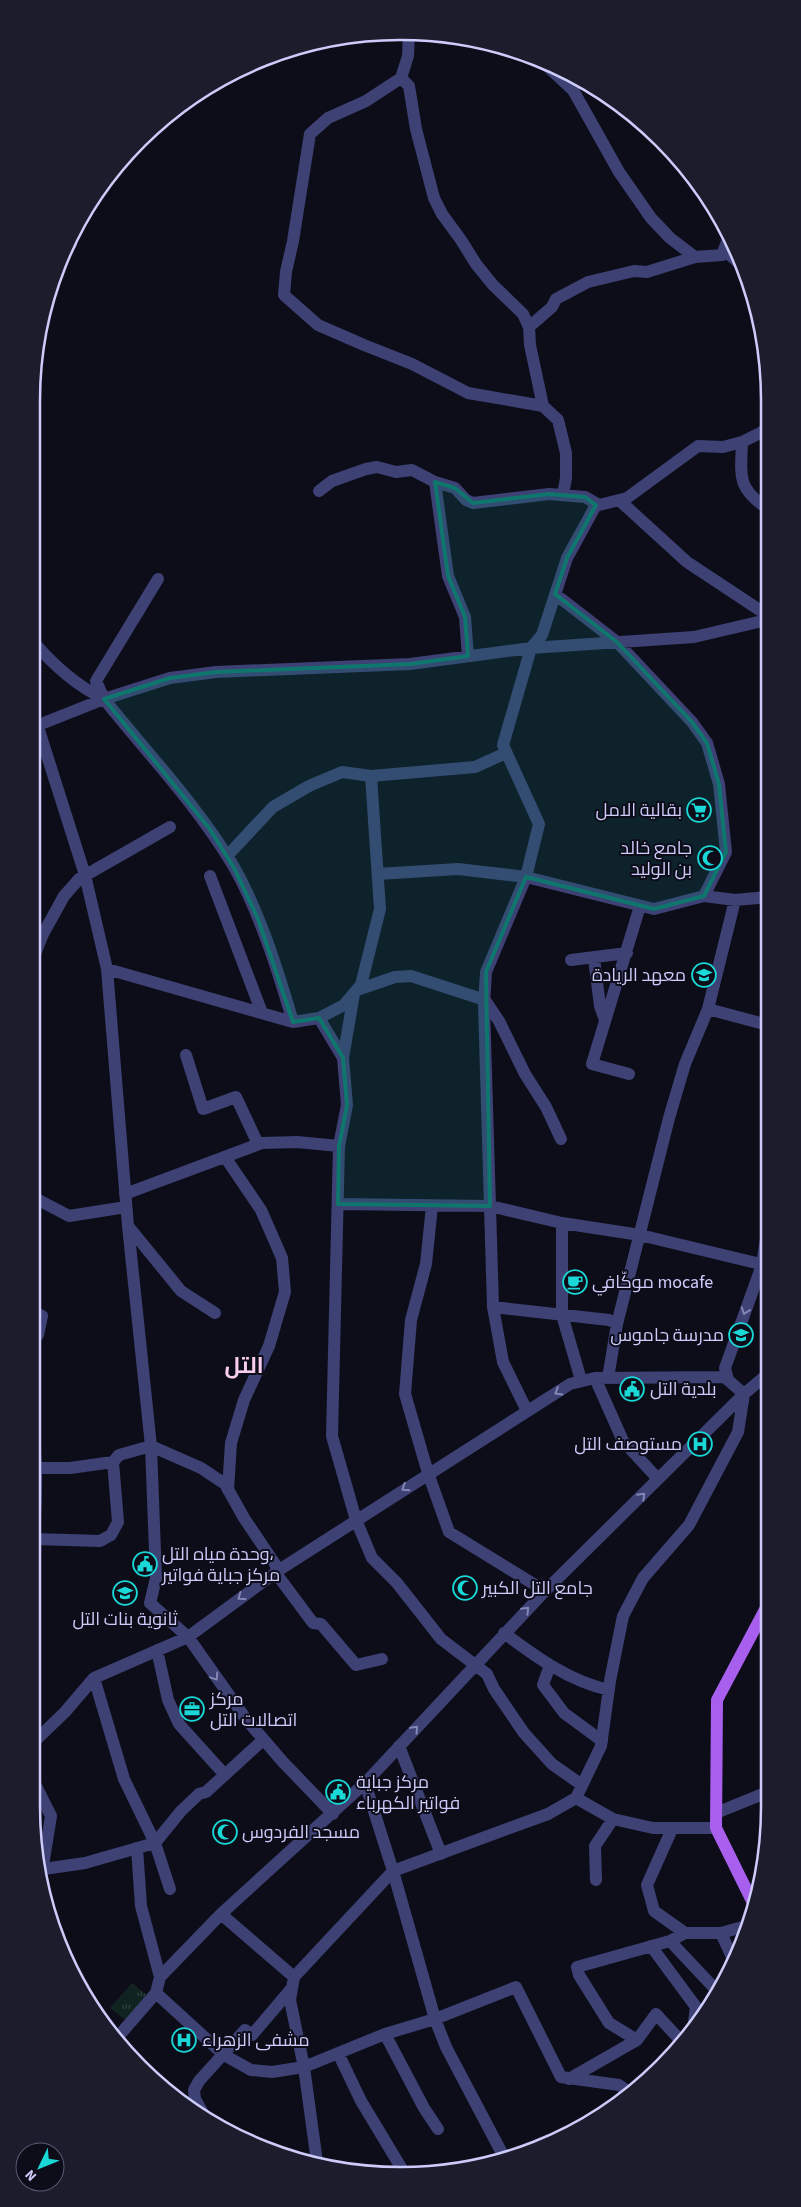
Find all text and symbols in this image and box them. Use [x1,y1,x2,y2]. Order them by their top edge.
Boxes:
supermarket icon: بقالية الامل [686,797,712,823]
place label: بقالية الامل [596,798,682,823]
place label: جامع خالد بن الوليد [620,836,692,882]
mosque icon: جامع خالد بن الوليد [697,845,723,871]
school or university icon: معهد الريادة [691,962,717,988]
place label: معهد الريادة [592,963,686,988]
cafe icon: موكّافي mocafe [562,1269,588,1295]
place label: موكّافي mocafe [592,1270,713,1296]
one-way arrow [741,1306,751,1314]
school or university icon: مدرسة جاموس [728,1322,754,1348]
place label: مدرسة جاموس [610,1323,724,1348]
district label: التل [224,1350,264,1382]
public building icon: بلدية التل [619,1376,645,1402]
place label: بلدية التل [650,1377,716,1402]
one-way arrow [554,1385,563,1395]
hospital icon: مستوصف التل [687,1431,713,1457]
place label: مستوصف التل [574,1432,682,1457]
one-way arrow [402,1482,411,1491]
one-way arrow [636,1492,645,1501]
place label: وحدة مياه التل، مركز جباية فواتير [161,1542,280,1588]
public building icon: وحدة مياه التل، مركز جباية فواتير [132,1551,158,1577]
mosque icon: جامع التل الكبير [452,1575,478,1601]
place label: جامع التل الكبير [481,1576,593,1601]
school or university icon: ثانوية بنات التل [112,1580,138,1606]
one-way arrow [238,1592,247,1600]
place label: ثانوية بنات التل [72,1607,178,1632]
one-way arrow [521,1607,530,1616]
one-way arrow [209,1671,218,1681]
place label: مركز اتصالات التل [209,1687,297,1733]
office icon: مركز اتصالات التل [179,1696,205,1722]
one-way arrow [409,1725,418,1734]
place label: مركز جباية فواتير الكهرباء [356,1770,460,1816]
public building icon: مركز جباية فواتير الكهرباء [325,1779,351,1805]
mosque icon: مسجد الفردوس [212,1819,238,1845]
place label: مسجد الفردوس [242,1820,360,1845]
hospital icon: مشفى الزهراء [171,2027,197,2053]
place label: مشفى الزهراء [202,2028,310,2053]
north arrow [15,2142,65,2192]
text: N [21,2165,42,2185]

